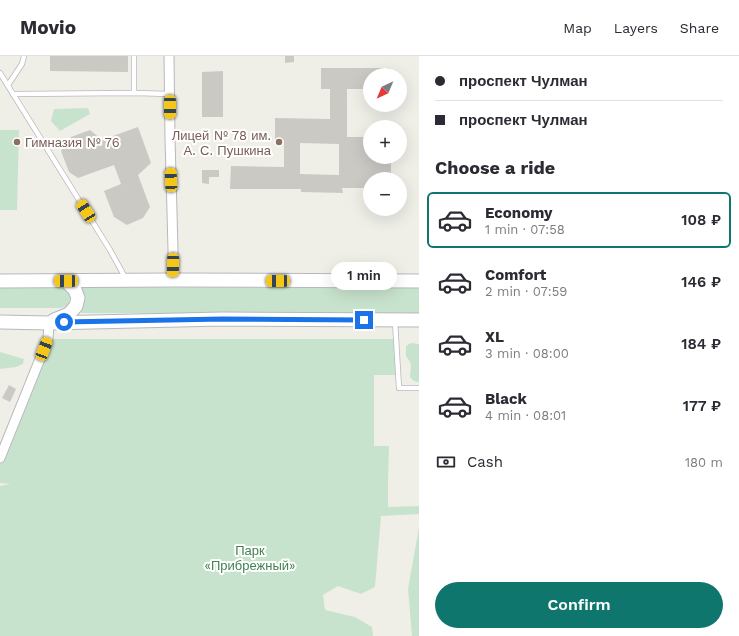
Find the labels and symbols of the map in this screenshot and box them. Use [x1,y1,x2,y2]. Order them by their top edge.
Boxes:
north arrow [363,68,407,112]
car [164,95,176,119]
place label: Лицей № 78 им. А. С. Пушкина [172,128,272,158]
place label: Гимназия № 76 [25,135,120,150]
marker: Гимназия № 76 [12,137,22,147]
marker: Лицей № 78 им. А. С. Пушкина [274,137,284,147]
car [165,168,177,192]
car [75,198,97,224]
car [167,253,179,277]
callout: 1 min [331,262,397,290]
car [54,275,78,287]
car [266,275,290,287]
route end [355,311,373,329]
route start [55,313,73,331]
car [34,336,54,362]
park label: Парк «Прибрежный» [205,543,295,573]

